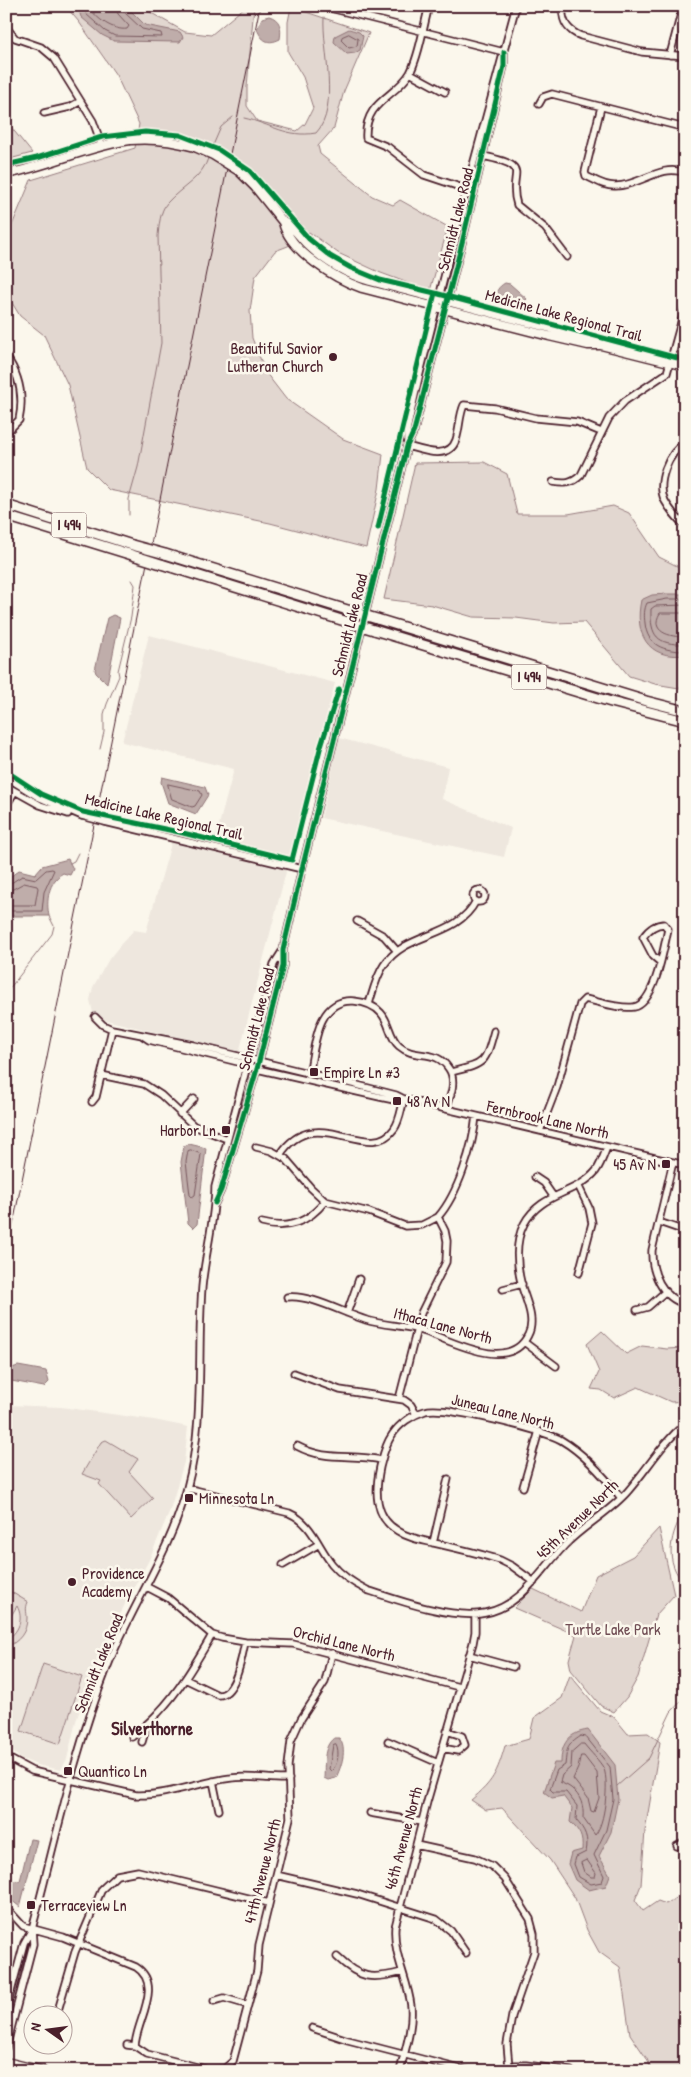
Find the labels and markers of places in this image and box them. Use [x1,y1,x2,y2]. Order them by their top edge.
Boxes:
place label: Beautiful Savior Lutheran Church [228,337,323,377]
marker: Beautiful Savior Lutheran Church [327,351,339,363]
place label: Empire Ln #3 [324,1061,400,1083]
marker: Empire Ln #3 [308,1066,320,1078]
place label: 48 Av N [407,1090,450,1112]
marker: 48 Av N [391,1095,403,1107]
place label: Harbor Ln [160,1119,216,1141]
marker: Harbor Ln [220,1124,232,1136]
place label: 45 Av N [613,1153,656,1175]
marker: 45 Av N [660,1158,672,1170]
place label: Minnesota Ln [199,1487,274,1509]
marker: Minnesota Ln [183,1492,195,1504]
place label: Providence Academy [82,1562,145,1602]
marker: Providence Academy [66,1576,78,1588]
place label: Quantico Ln [78,1760,147,1782]
marker: Quantico Ln [62,1765,74,1777]
place label: Terraceview Ln [41,1894,127,1916]
marker: Terraceview Ln [25,1899,37,1911]

